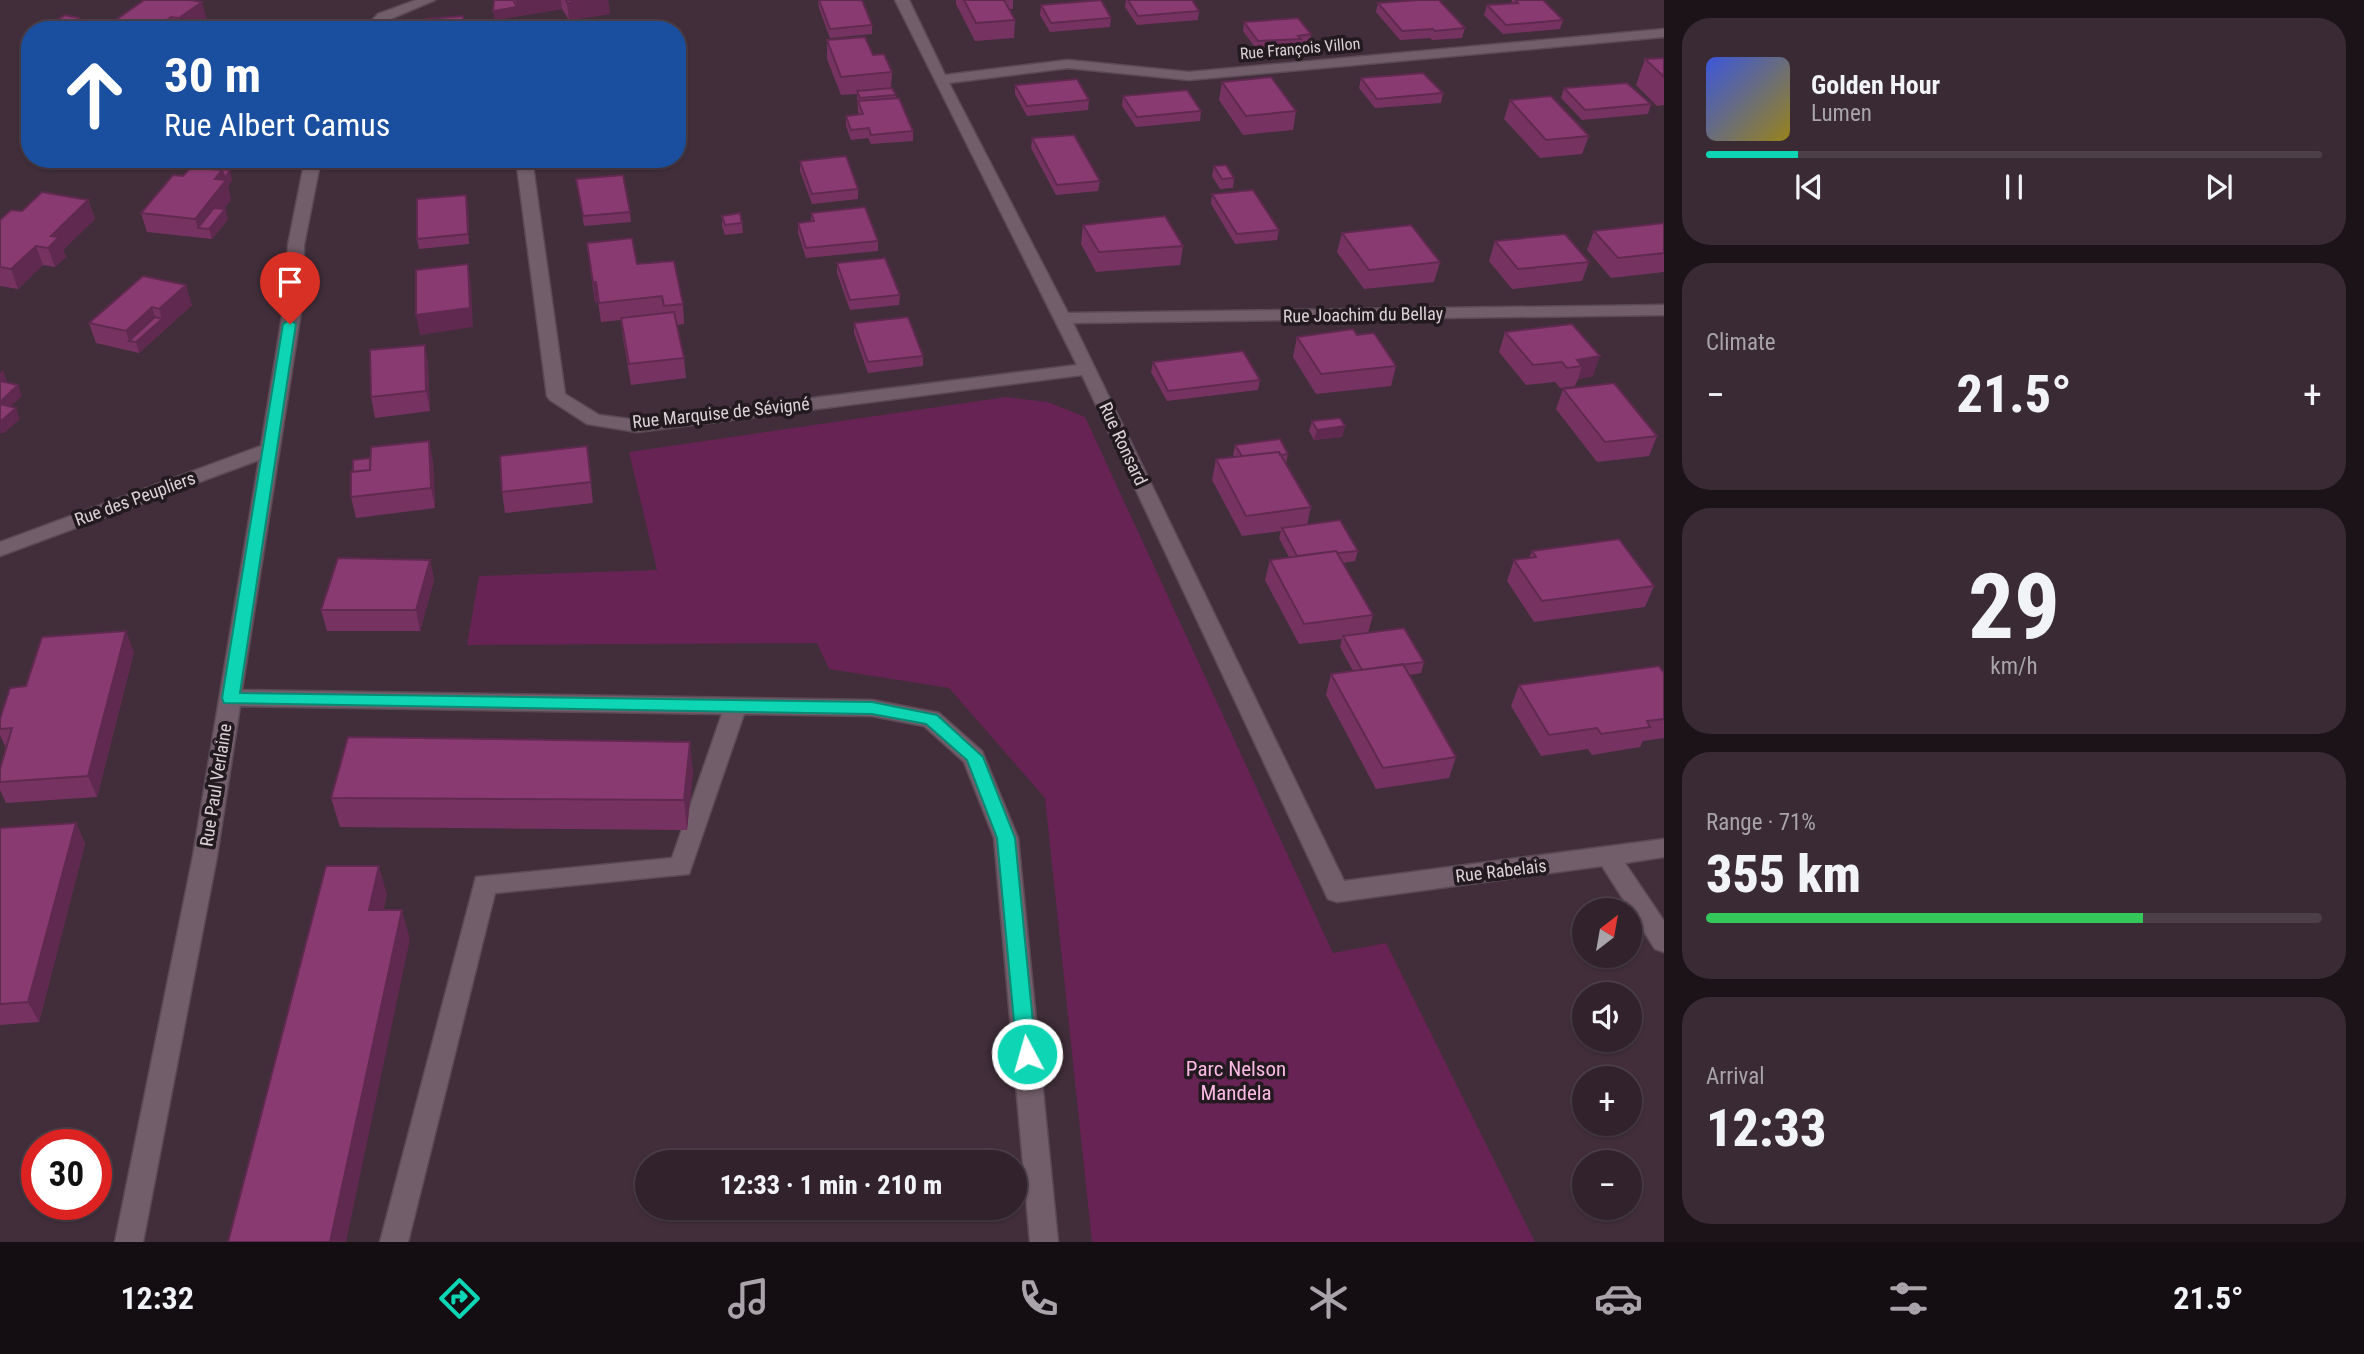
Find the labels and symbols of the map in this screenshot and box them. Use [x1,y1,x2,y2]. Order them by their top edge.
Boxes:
street label: Rue François Villon [1239,34,1361,63]
pin [260,252,320,324]
street label: Rue Joachim du Bellay [1283,303,1444,326]
street label: Rue Marquise de Sévigné [631,393,811,432]
street label: Rue Ronsard [1095,399,1152,489]
street label: Rue des Peupliers [72,467,198,530]
street label: Rue Paul Verlaine [195,722,236,848]
street label: Rue Rabelais [1454,855,1548,886]
north arrow [1572,898,1642,968]
position arrow [990,1017,1064,1091]
park label: Parc Nelson Mandela [1186,1057,1286,1105]
speed limit sign: 30 [21,1129,112,1220]

